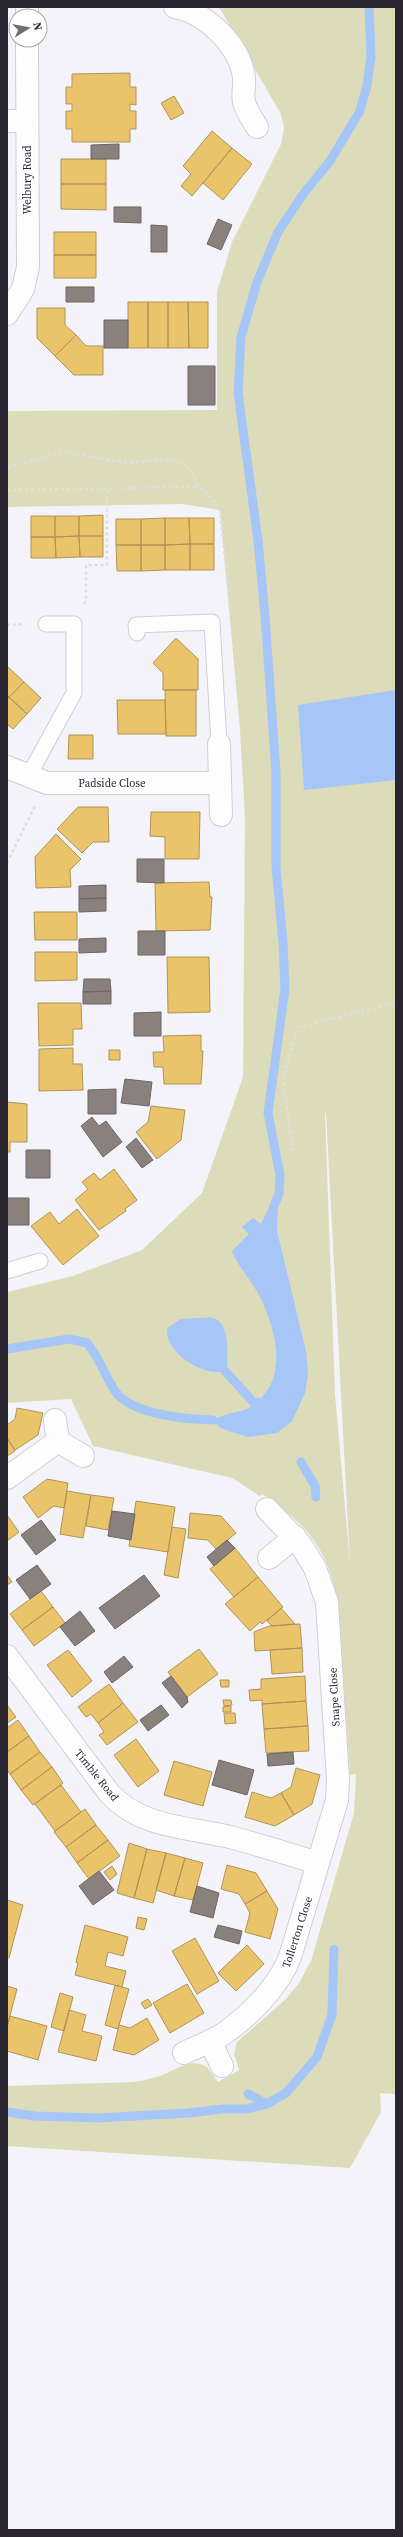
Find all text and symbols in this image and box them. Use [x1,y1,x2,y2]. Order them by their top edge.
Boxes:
north arrow [8,8,48,48]
text: N [29,21,45,32]
street label: Welbury Road [20,145,35,215]
street label: Padside Close [78,776,146,791]
street label: Snape Close [325,1667,344,1727]
street label: Timble Road [71,1746,123,1805]
street label: Tollerton Close [279,1894,316,1970]

